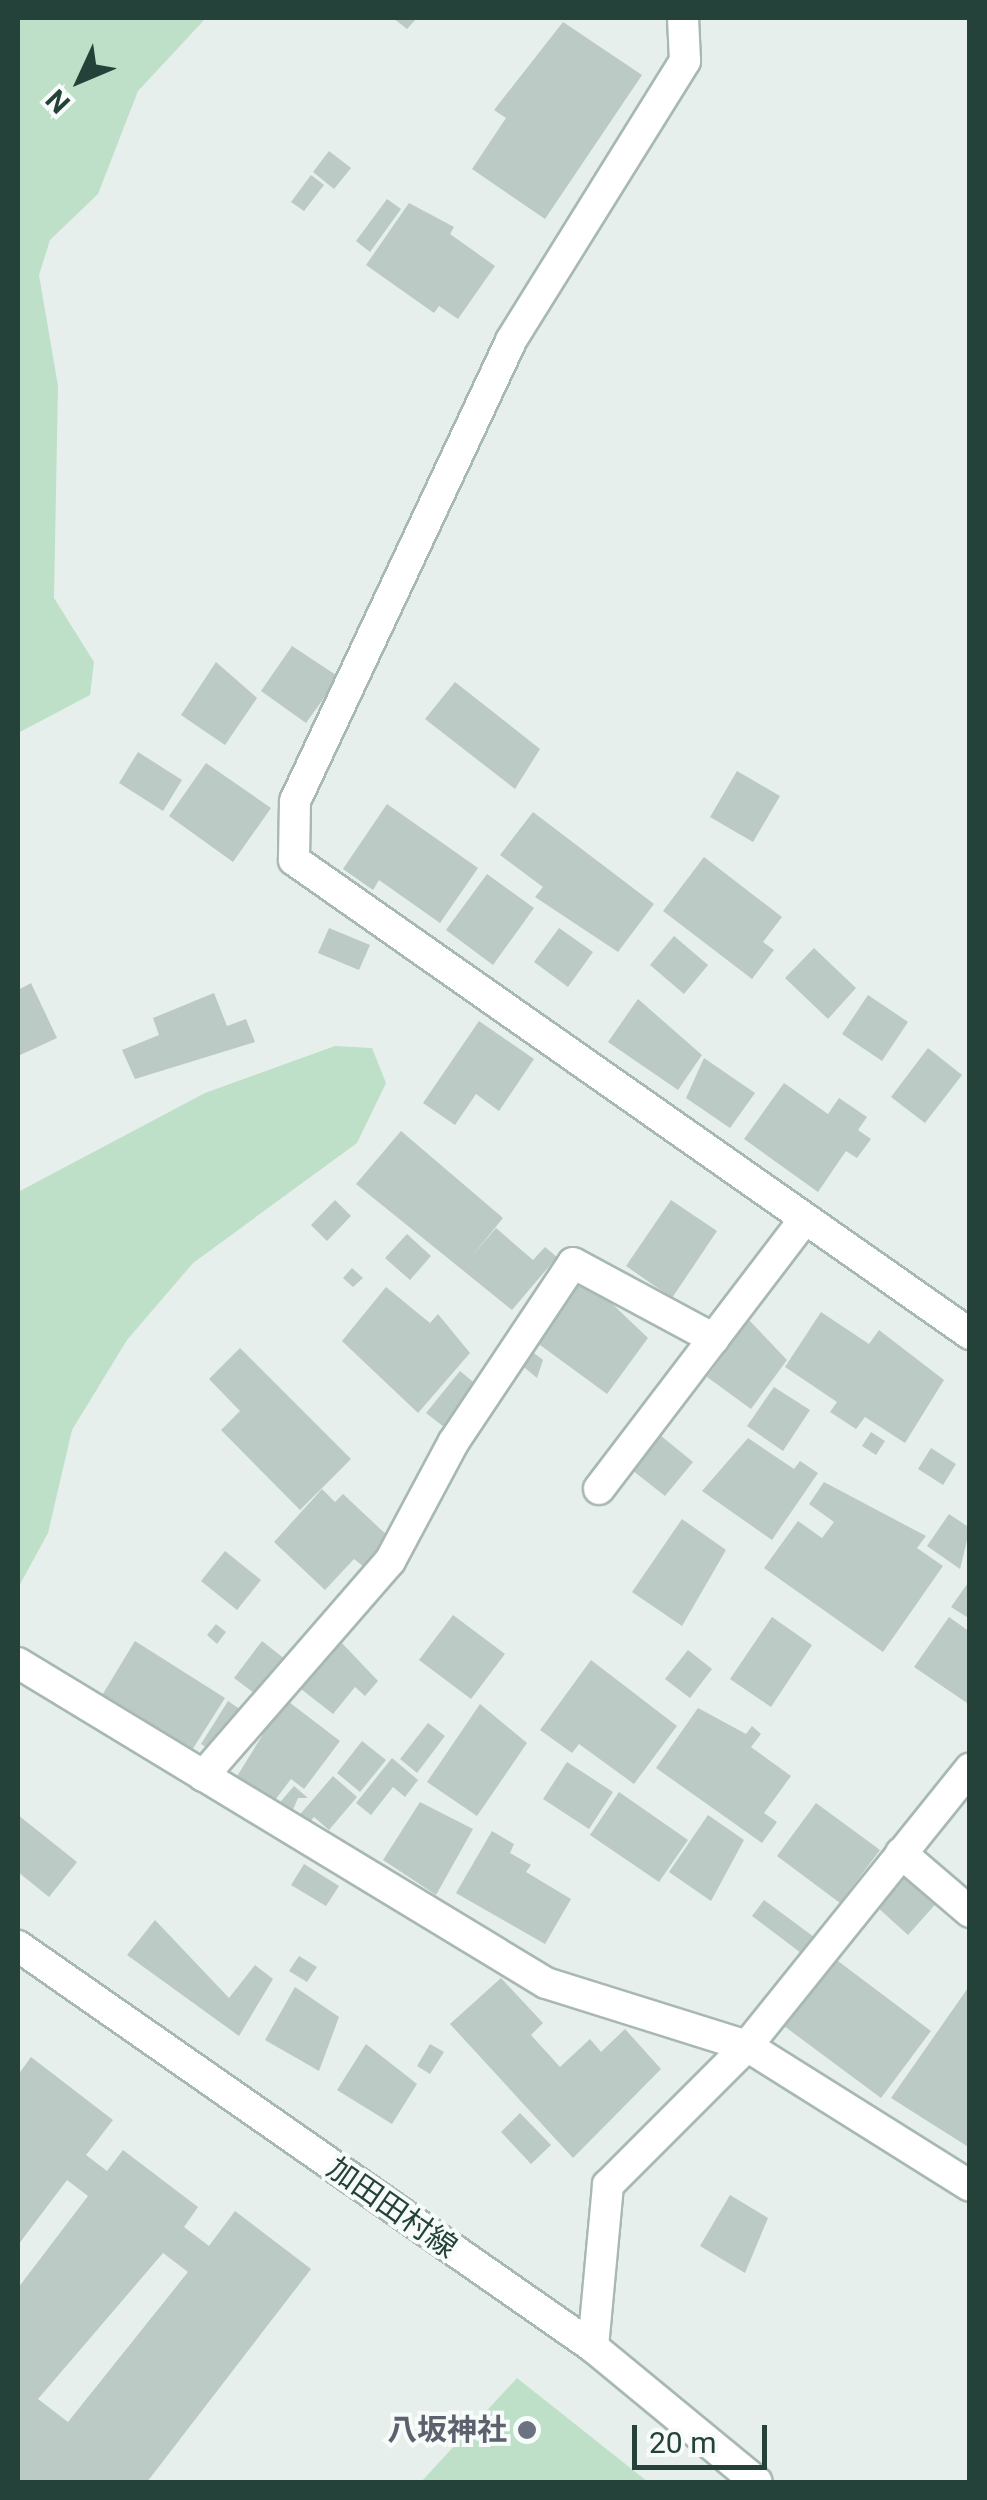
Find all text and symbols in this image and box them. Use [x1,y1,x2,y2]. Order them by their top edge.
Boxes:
north arrow [30,30,130,130]
text: N [39,83,77,120]
street label: 加田田村線 [320,2150,464,2266]
scale bar [637,2405,772,2467]
place label: 八坂神社 [387,2412,507,2448]
marker: 八坂神社 [516,2419,538,2441]
text: 20 m [649,2425,716,2460]

